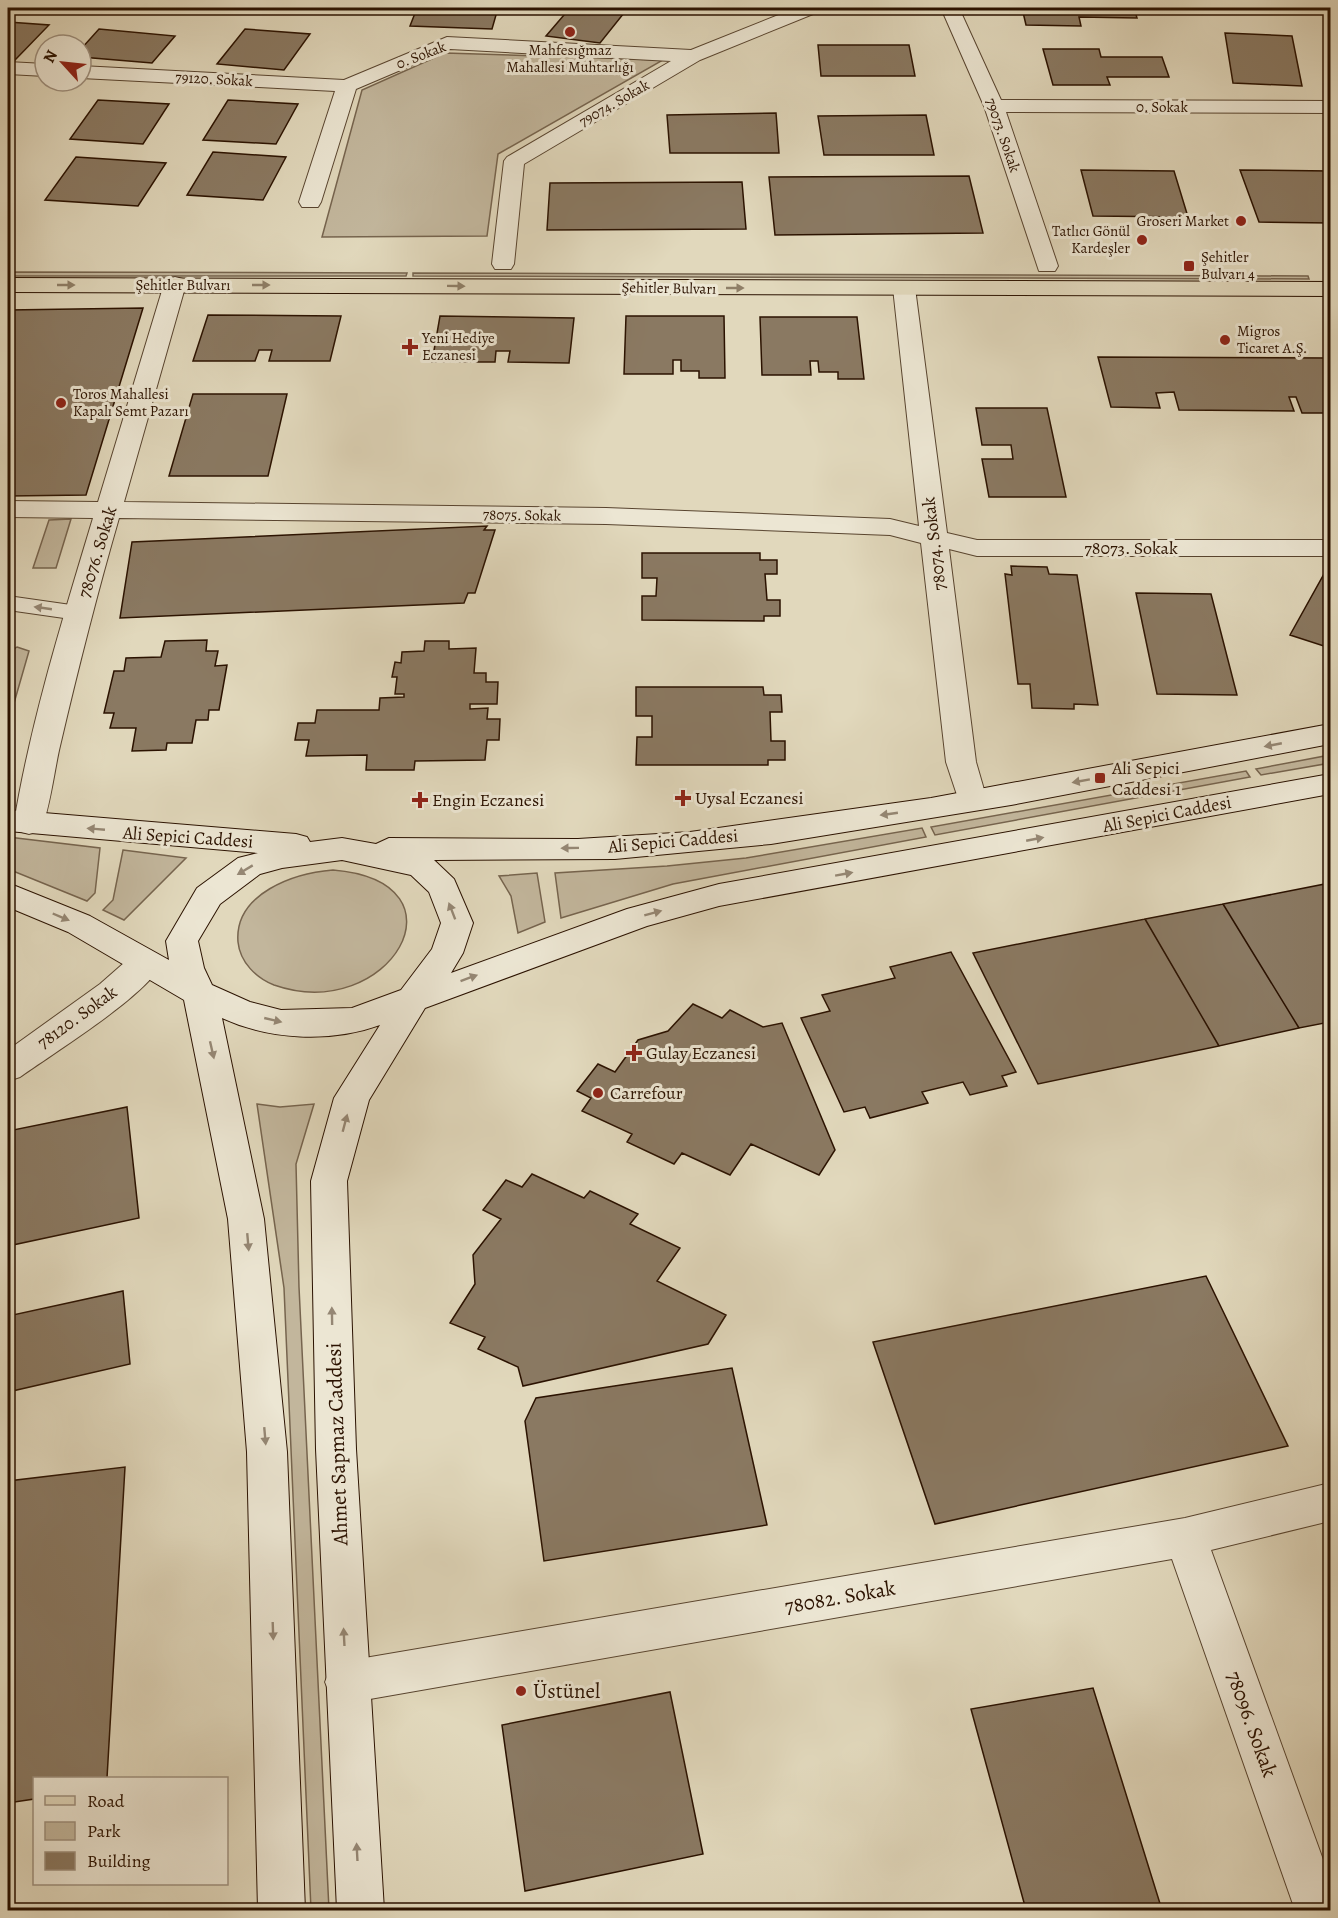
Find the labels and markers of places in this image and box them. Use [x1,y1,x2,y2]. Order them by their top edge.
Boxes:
marker: Mahfesığmaz Mahallesi Muhtarlığı [563,25,577,39]
place label: Mahfesığmaz Mahallesi Muhtarlığı [506,40,634,77]
place label: Groseri Market [1136,211,1229,231]
marker: Groseri Market [1234,214,1248,228]
place label: Tatlıcı Gönül Kardeşler [1052,221,1130,258]
marker: Tatlıcı Gönül Kardeşler [1135,233,1149,247]
place label: Şehitler Bulvarı 4 [1201,247,1255,284]
marker: Şehitler Bulvarı 4 [1182,259,1196,273]
place label: Migros Ticaret A.Ş. [1237,321,1307,358]
place label: Yeni Hediye Eczanesi [421,328,495,365]
marker: Migros Ticaret A.Ş. [1218,333,1232,347]
marker: Yeni Hediye Eczanesi [403,340,417,354]
place label: Toros Mahallesi Kapalı Semt Pazarı [73,384,189,421]
marker: Toros Mahallesi Kapalı Semt Pazarı [54,396,68,410]
place label: Ali Sepici Caddesi 1 [1111,756,1181,801]
marker: Ali Sepici Caddesi 1 [1093,771,1107,785]
place label: Uysal Eczanesi [695,786,804,810]
place label: Engin Eczanesi [432,788,544,812]
marker: Uysal Eczanesi [676,791,690,805]
marker: Engin Eczanesi [413,793,427,807]
place label: Gulay Eczanesi [646,1041,756,1065]
marker: Gulay Eczanesi [627,1046,641,1060]
place label: Carrefour [610,1081,683,1105]
marker: Carrefour [591,1086,605,1100]
place label: Üstünel [533,1677,600,1705]
marker: Üstünel [514,1684,528,1698]

